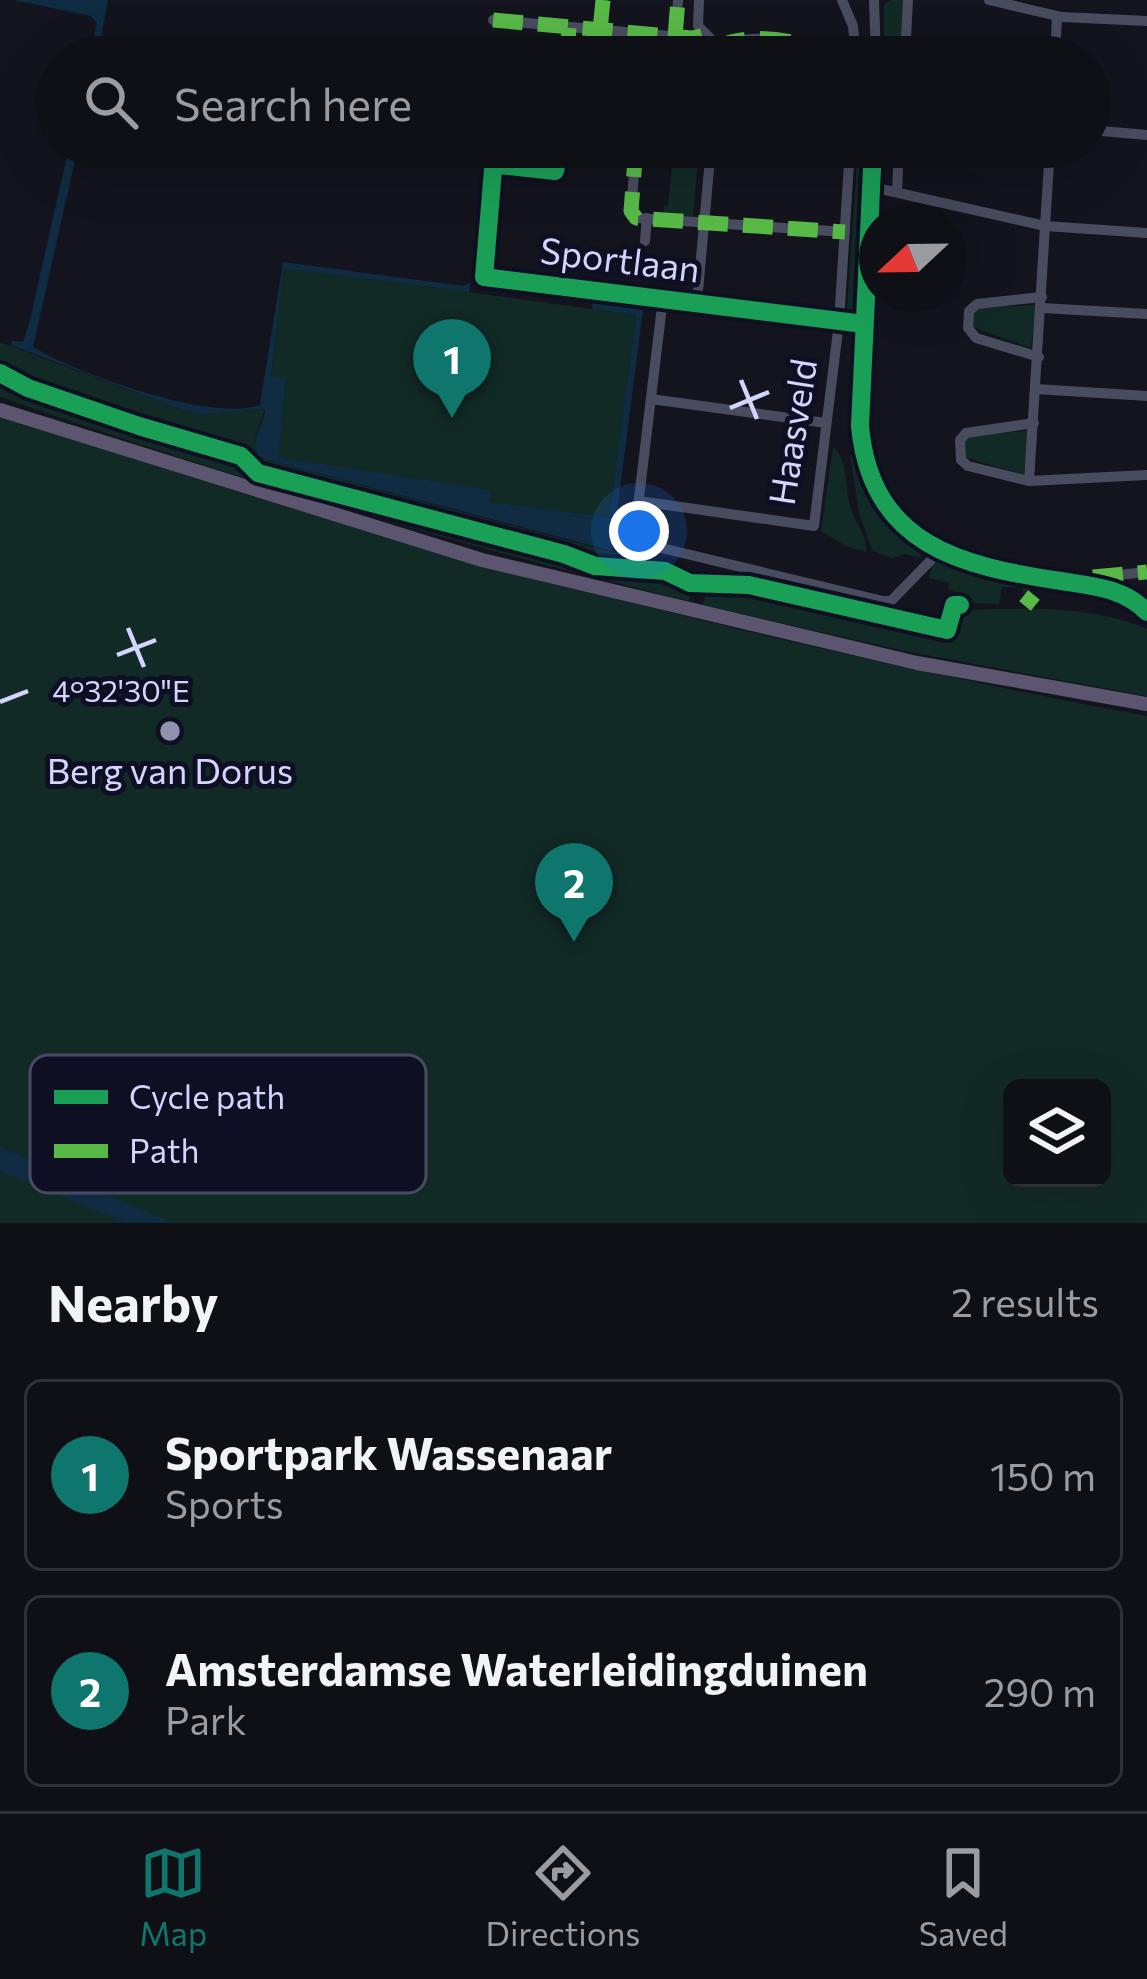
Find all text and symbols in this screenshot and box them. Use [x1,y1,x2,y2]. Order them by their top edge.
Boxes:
search box [36,36,1111,168]
icon: search [78,69,144,135]
text: Search here [174,75,412,130]
north arrow [859,204,967,312]
street label: Sportlaan [538,226,703,290]
pin: 1 [413,319,491,418]
street label: Haasveld [758,355,824,508]
your location [609,501,669,561]
text: 4°32'30"E [52,671,190,708]
marker: Berg van Dorus [157,718,183,744]
place label: Berg van Dorus [47,747,293,791]
pin: 2 [535,843,613,942]
legend [30,1055,426,1193]
text: Cycle path [129,1075,285,1116]
map controls [1003,1079,1111,1187]
button: layers [1003,1079,1111,1187]
text: Path [129,1129,199,1170]
text: Nearby [48,1270,218,1333]
text: 2 results [951,1277,1099,1325]
text: Sportpark Wassenaar [165,1424,612,1479]
text: 1 [81,1451,99,1499]
text: 150 m [990,1451,1096,1499]
text: Sports [165,1479,284,1527]
text: Amsterdamse Waterleidingduinen [165,1640,868,1695]
text: 2 [79,1667,101,1715]
text: 290 m [984,1667,1096,1715]
text: Park [165,1695,247,1743]
tab: Map [139,1840,207,1953]
tab: Directions [486,1840,640,1953]
tab: Saved [919,1840,1008,1953]

